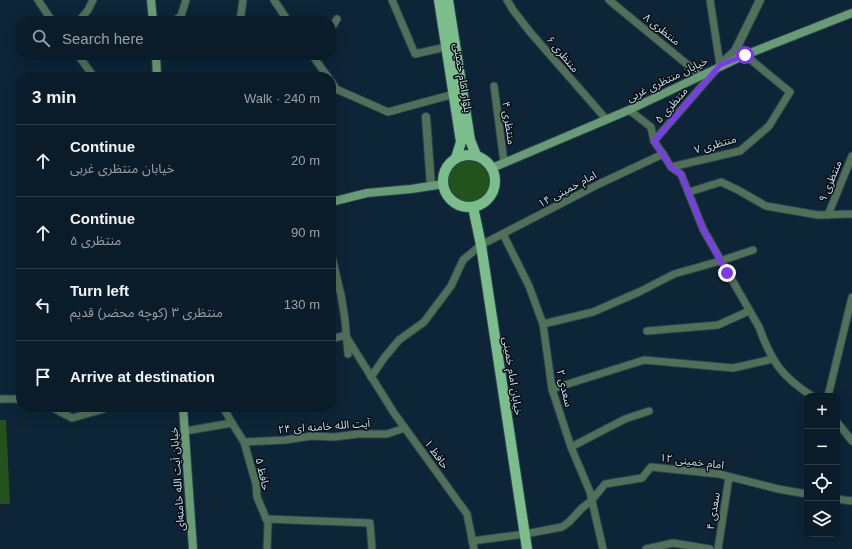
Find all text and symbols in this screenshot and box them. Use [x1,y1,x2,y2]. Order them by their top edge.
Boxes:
street label: منتظری ۸ [641,11,683,48]
search box [16,16,336,60]
icon: search [30,27,52,49]
text: Search here [62,30,144,47]
street label: منتظری ۶ [544,33,582,75]
street label: بلوار امام خمینی [450,43,474,114]
route start [736,46,754,64]
street label: خیابان منتظری غربی [625,54,710,105]
street label: منتظری ۵ [652,84,691,126]
text: 3 min [32,88,76,107]
text: Walk · 240 m [244,91,320,106]
street label: منتظری ۴ [499,101,518,146]
street label: منتظری ۷ [692,132,738,157]
text: Continue [70,138,135,155]
icon: ahead [32,150,54,172]
text: 20 m [291,153,320,168]
street label: منتظری ۹ [816,158,845,204]
text: خیابان منتظری غربی [70,161,174,176]
street label: امام خمینی ۱۴ [536,169,599,211]
text: Continue [70,210,135,227]
icon: ahead [32,222,54,244]
text: 90 m [291,225,320,240]
text: منتظری ۵ [70,233,121,248]
route end [718,264,736,282]
text: Turn left [70,282,129,299]
icon: left [32,294,54,316]
text: 130 m [284,297,320,312]
text: منتظری ۳ (کوچه محضر) قدیم [70,305,223,320]
street label: خیابان امام خمینی [499,336,525,417]
icon: arrive [32,366,54,388]
text: Arrive at destination [70,368,215,385]
street label: سعدی ۲ [554,368,575,408]
map controls [804,393,840,537]
button: + [804,393,840,429]
street label: آیت الله خامنه ای ۲۴ [277,417,371,436]
street label: خیابان آیت الله خامنه‌ای [167,426,188,531]
button: − [804,429,840,465]
street label: حافظ ۱ [422,437,452,471]
street label: امام خمینی ۱۲ [659,451,725,473]
street label: حافظ ۵ [253,457,273,492]
button: locate [804,465,840,501]
street label: سعدی ۴ [704,491,723,531]
button: layers [804,501,840,537]

